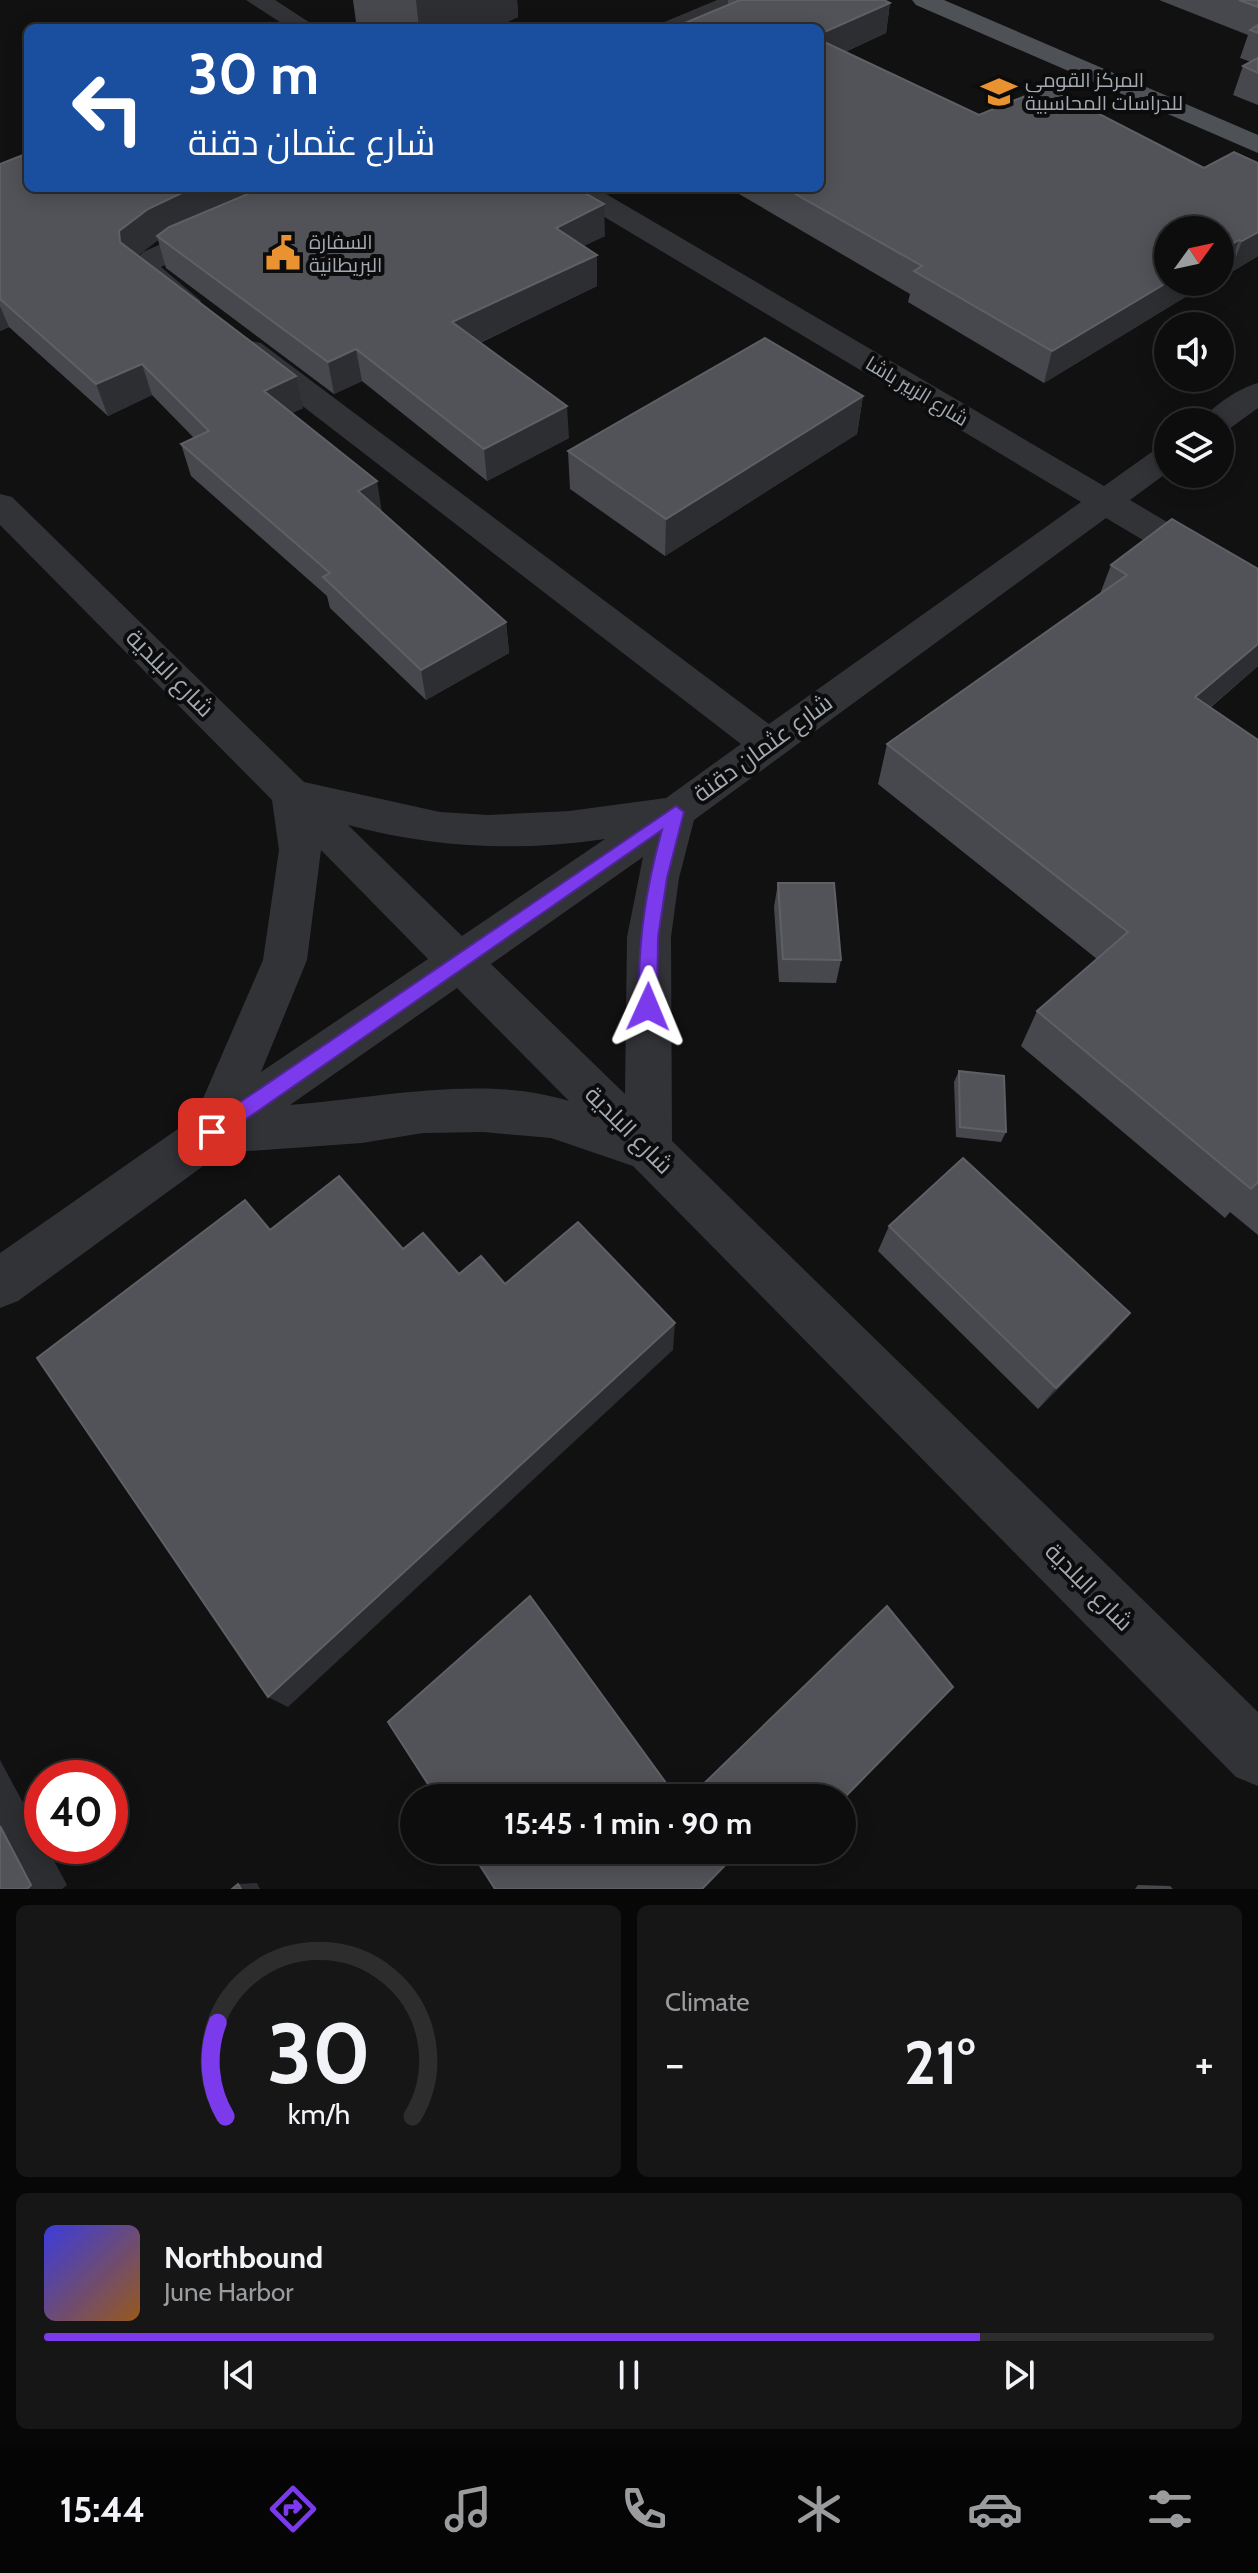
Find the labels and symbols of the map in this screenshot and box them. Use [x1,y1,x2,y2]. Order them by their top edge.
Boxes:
place label: المركز القومي للدراسات المحاسبية [1025,68,1183,115]
school or university icon: المركز القومي للدراسات المحاسبية [980,73,1018,111]
north arrow [1154,216,1234,296]
place label: السفارة البريطانية [309,230,382,277]
public building icon: السفارة البريطانية [264,234,302,272]
street label: شارع الزبير باشا [860,351,973,433]
street label: شارع البلدية [119,623,220,724]
street label: شارع عثمان دقنة [687,687,839,809]
position arrow [606,965,690,1049]
street label: شارع البلدية [578,1080,679,1181]
pin [178,1098,246,1166]
street label: شارع البلدية [1038,1537,1139,1638]
speed limit sign: 40 [24,1760,128,1864]

